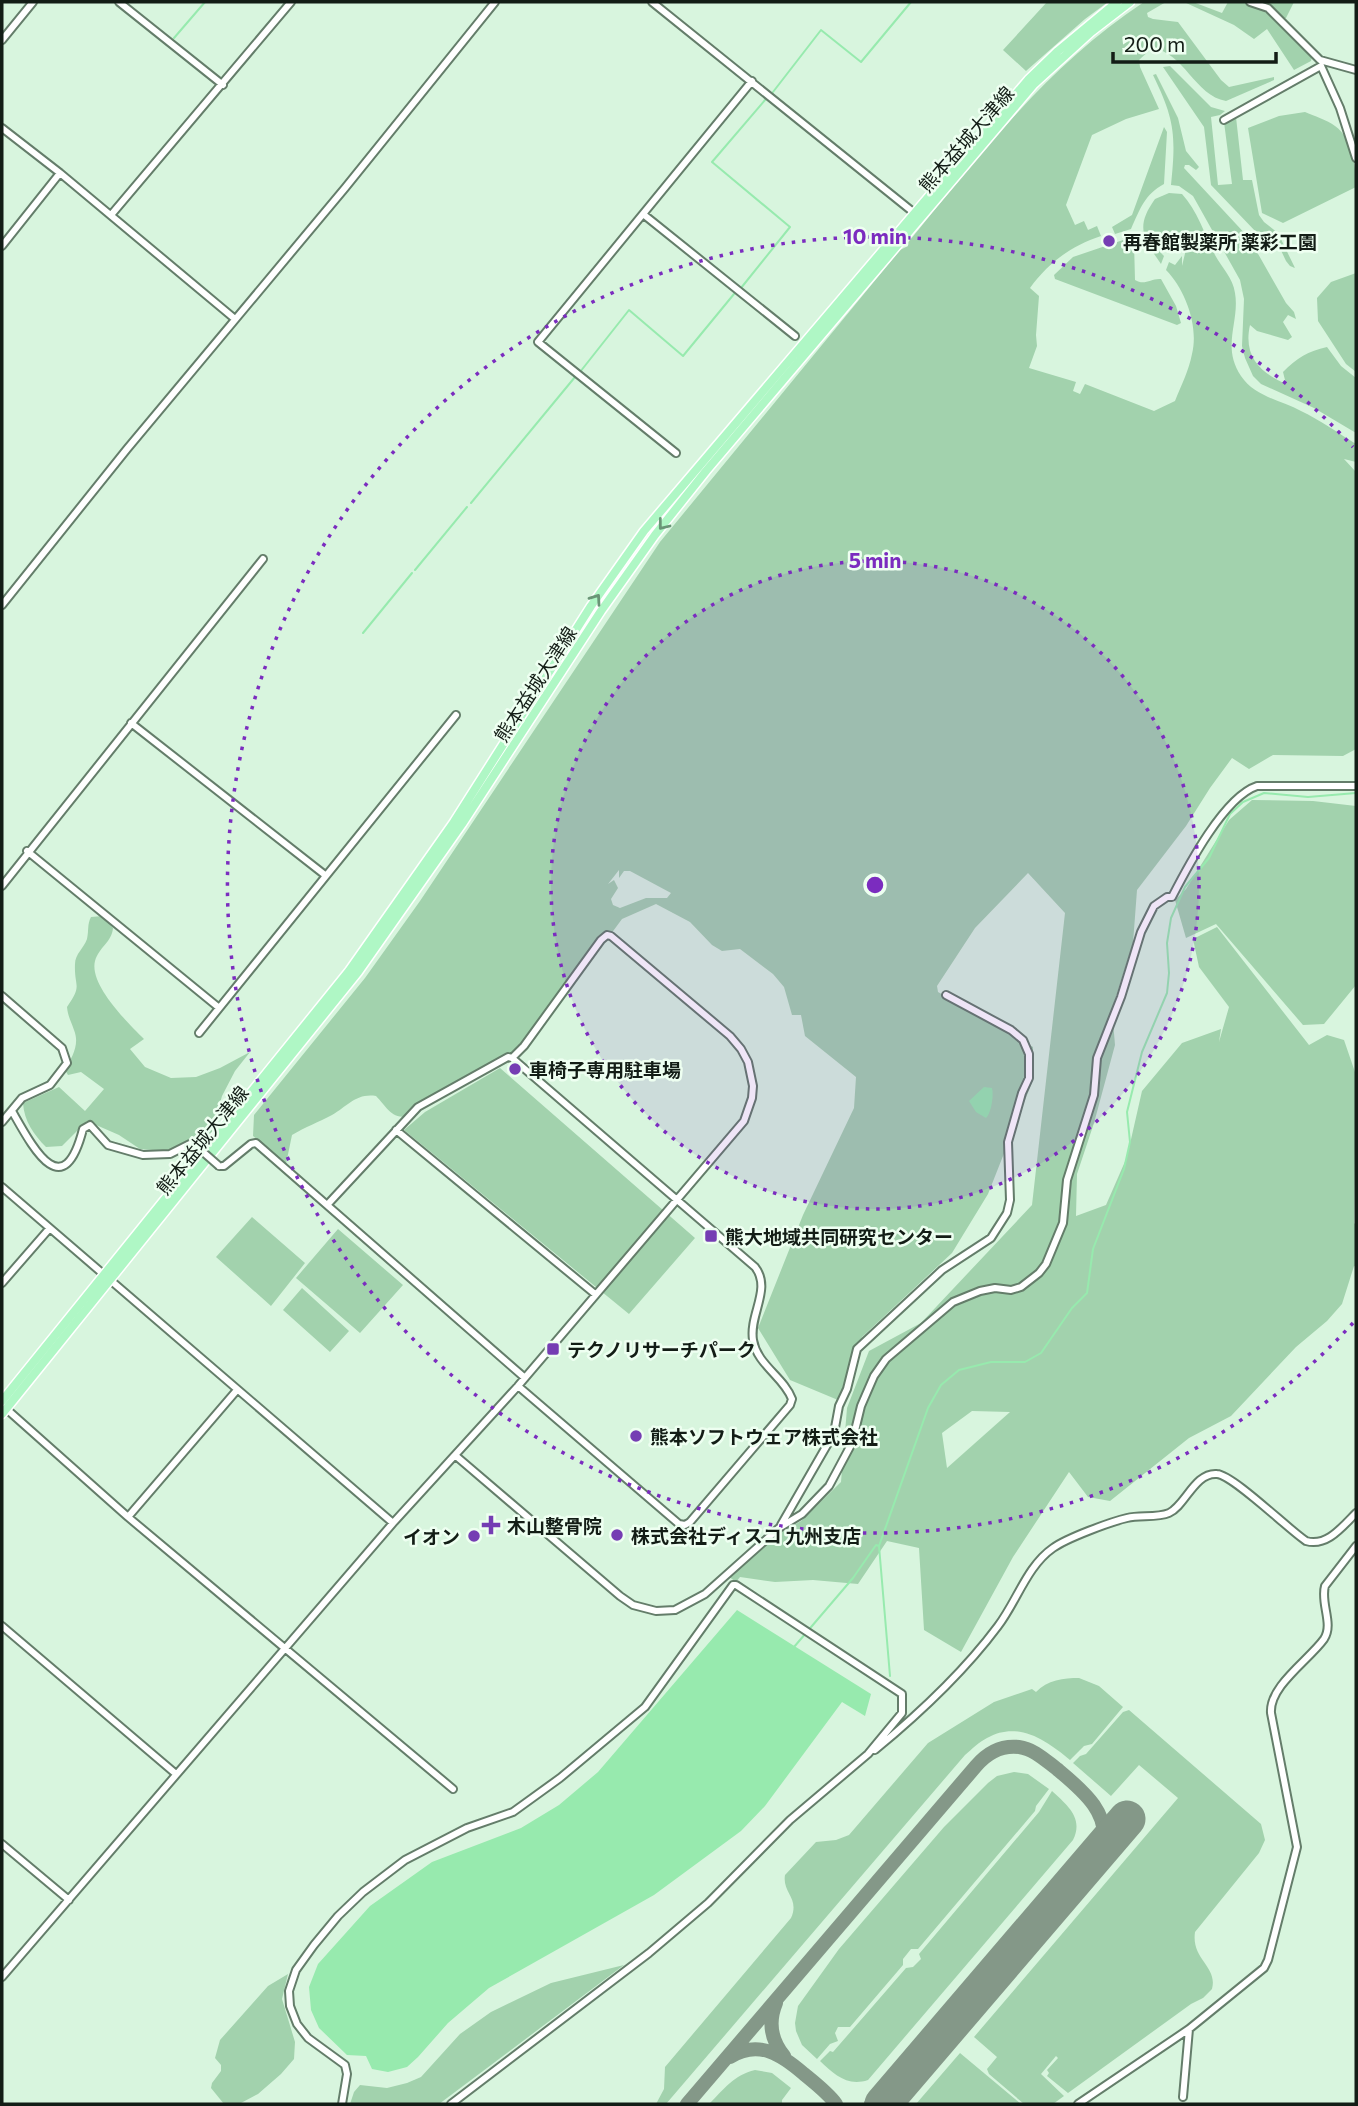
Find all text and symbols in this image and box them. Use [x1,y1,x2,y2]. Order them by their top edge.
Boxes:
scale bar [1113,21,1276,65]
text: 200 m [1124,31,1185,56]
street label: 熊本益城大津線 [914,81,1018,197]
text: 10 min [843,223,907,248]
place label: 再春館製薬所 薬彩工園 [1123,230,1317,253]
marker: 再春館製薬所 薬彩工園 [1101,233,1117,249]
one-way arrow [659,517,672,529]
text: 5 min [849,547,901,572]
one-way arrow [588,594,600,607]
street label: 熊本益城大津線 [489,622,581,746]
centre of rings [863,873,887,897]
place label: 車椅子専用駐車場 [529,1058,681,1081]
marker: 車椅子専用駐車場 [507,1061,523,1077]
street label: 熊本益城大津線 [151,1081,253,1199]
place label: 熊大地域共同研究センター [725,1225,953,1248]
marker: 熊大地域共同研究センター [703,1228,719,1244]
place label: テクノリサーチパーク [567,1338,756,1361]
marker: テクノリサーチパーク [545,1341,561,1357]
place label: 熊本ソフトウェア株式会社 [650,1425,878,1448]
marker: 熊本ソフトウェア株式会社 [628,1428,644,1444]
place label: 木山整骨院 [507,1514,602,1537]
marker: 木山整骨院 [481,1515,501,1535]
place label: 株式会社ディスコ 九州支店 [631,1524,861,1547]
place label: イオン [403,1525,460,1548]
marker: 株式会社ディスコ 九州支店 [609,1527,625,1543]
marker: イオン [466,1528,482,1544]

